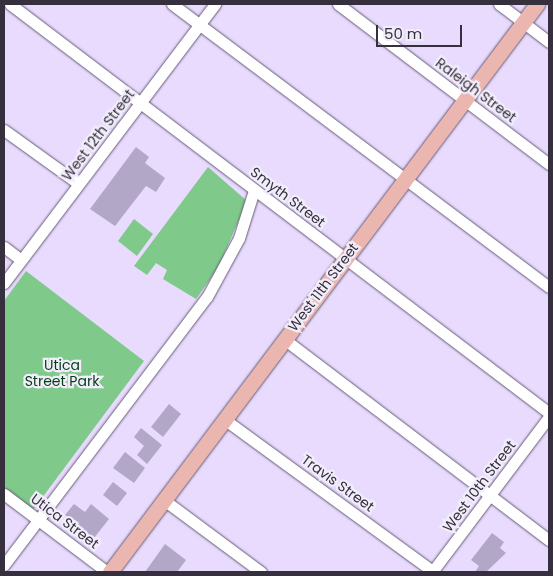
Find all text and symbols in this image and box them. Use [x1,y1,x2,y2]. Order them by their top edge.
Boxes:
scale bar [378,15,464,47]
text: 50 m [384,23,422,44]
street label: Raleigh Street [432,54,520,126]
street label: West 12th Street [58,86,138,184]
street label: Smyth Street [247,163,329,231]
street label: West 11th Street [284,240,362,334]
park label: Utica Street Park [25,357,99,390]
street label: West 10th Street [439,437,519,535]
street label: Travis Street [298,451,378,515]
street label: Utica Street [28,490,102,552]

